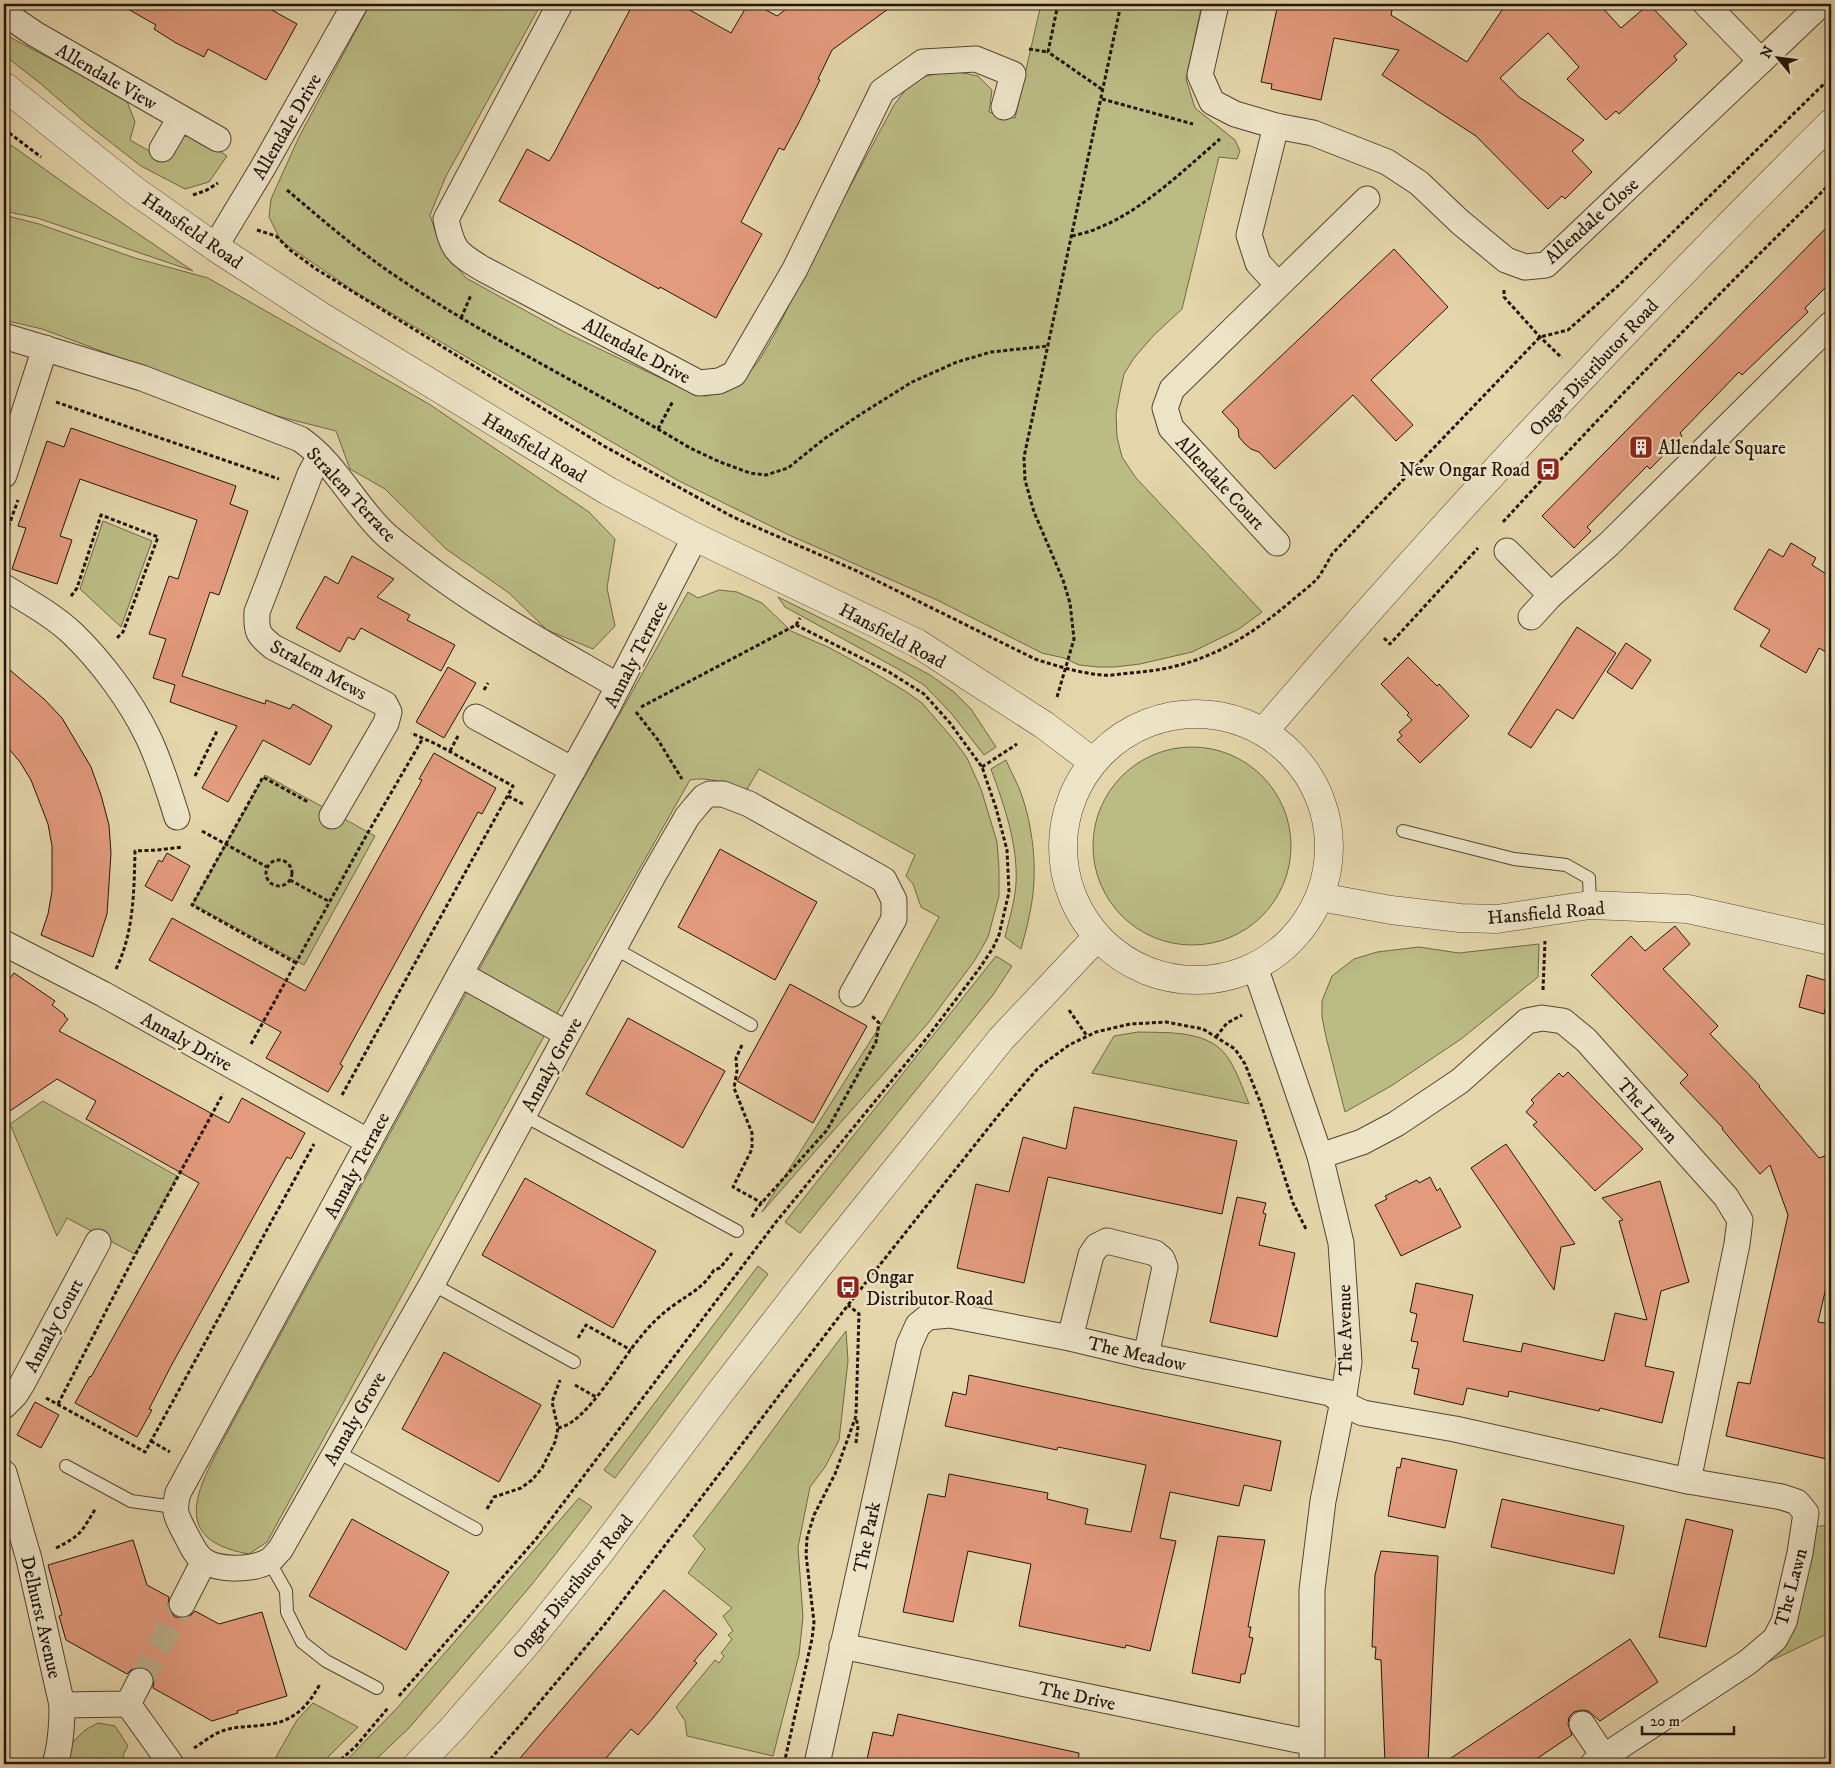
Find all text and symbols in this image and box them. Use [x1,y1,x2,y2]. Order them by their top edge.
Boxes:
north arrow [1752,32,1802,82]
street label: Allendale View [52,39,161,116]
text: N [1757,42,1778,62]
street label: Allendale Drive [248,70,327,184]
street label: Allendale Close [1540,173,1644,269]
street label: Hansfield Road [137,188,247,275]
street label: Ongar Distributor Road [1525,294,1664,441]
street label: Allendale Drive [579,313,694,389]
street label: Hansfield Road [478,408,591,489]
street label: Allendale Court [1170,431,1269,535]
building icon: Allendale Square [1628,434,1654,460]
place label: Allendale Square [1658,437,1786,461]
street label: Stralem Terrace [301,443,401,547]
bus stop icon: New Ongar Road [1535,456,1561,482]
place label: New Ongar Road [1400,459,1531,482]
street label: Annaly Terrace [599,597,673,712]
street label: Hansfield Road [835,599,950,674]
street label: Stralem Mews [266,635,371,705]
street label: Hansfield Road [1487,897,1606,930]
street label: Annaly Drive [137,1008,236,1077]
street label: Annaly Grove [517,1013,588,1116]
street label: The Lawn [1612,1074,1682,1148]
street label: Annaly Terrace [320,1108,395,1223]
place label: Ongar Distributor Road [866,1266,994,1311]
bus stop icon: Ongar Distributor Road [835,1274,861,1300]
street label: Annaly Court [20,1275,89,1376]
street label: The Avenue [1333,1284,1358,1376]
street label: The Meadow [1085,1332,1188,1377]
street label: Annaly Grove [319,1368,391,1470]
street label: The Park [849,1499,886,1575]
street label: Ongar Distributor Road [508,1510,639,1664]
street label: The Lawn [1770,1546,1813,1629]
street label: Delhurst Avenue [15,1554,66,1681]
street label: The Drive [1036,1677,1118,1716]
scale bar [1642,1703,1735,1735]
text: 20 m [1650,1712,1680,1731]

